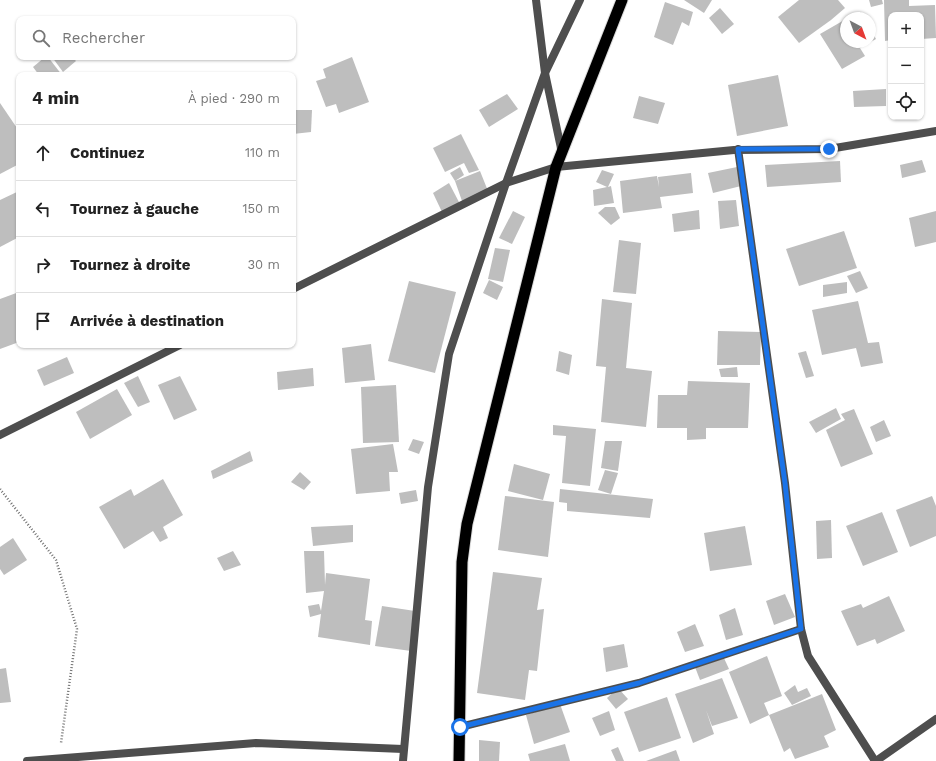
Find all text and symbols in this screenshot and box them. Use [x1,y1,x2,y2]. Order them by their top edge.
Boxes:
north arrow [840,12,876,48]
map controls [888,12,924,120]
button: + [888,12,924,48]
search box [16,16,296,60]
icon: search [30,27,52,49]
text: Rechercher [62,29,145,47]
button: − [888,48,924,84]
button: locate [888,84,924,120]
text: 4 min [32,88,79,108]
text: À pied · 290 m [188,91,280,106]
route end [820,140,838,158]
icon: ahead [32,142,54,164]
text: Continuez [70,144,144,162]
text: 110 m [245,145,280,160]
icon: left [32,198,54,220]
text: Tournez à gauche [70,200,199,218]
text: 150 m [242,201,280,216]
icon: right [32,254,54,276]
text: Tournez à droite [70,256,190,274]
text: 30 m [248,257,280,272]
icon: arrive [32,310,54,332]
text: Arrivée à destination [70,312,224,330]
route start [451,718,469,736]

